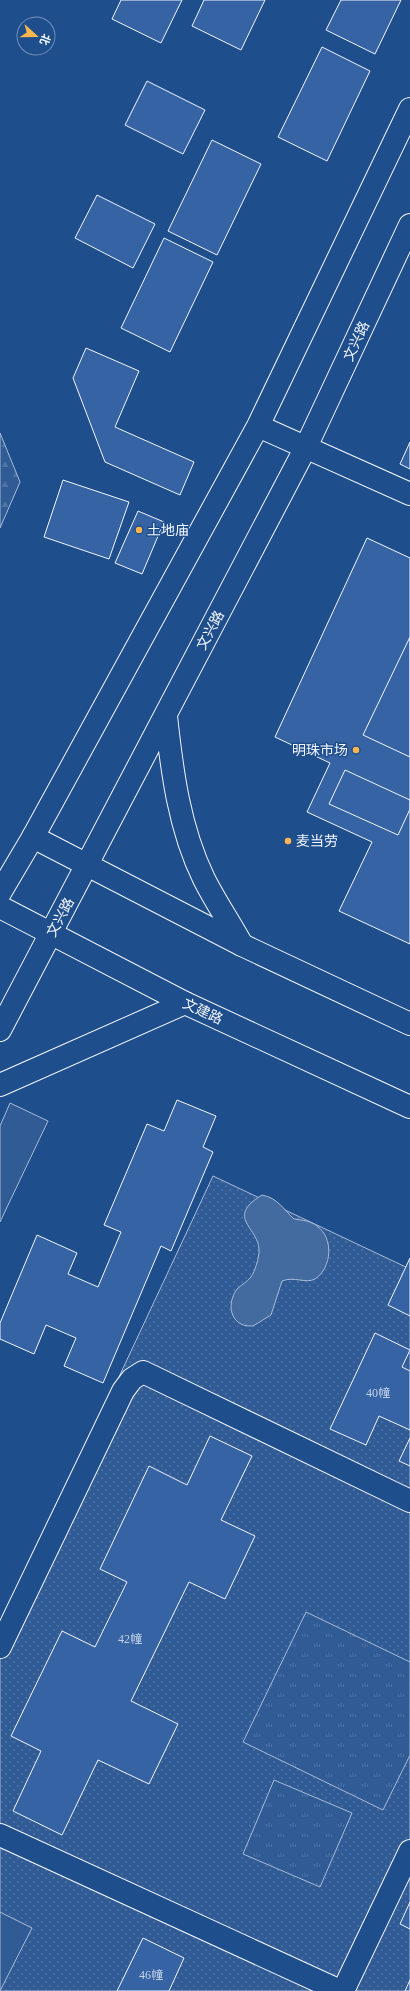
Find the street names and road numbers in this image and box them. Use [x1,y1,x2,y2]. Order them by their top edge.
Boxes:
street label: 文兴路 [341,319,372,363]
street label: 文兴路 [194,608,227,652]
street label: 文兴路 [44,895,77,939]
street label: 文建路 [181,996,225,1027]

